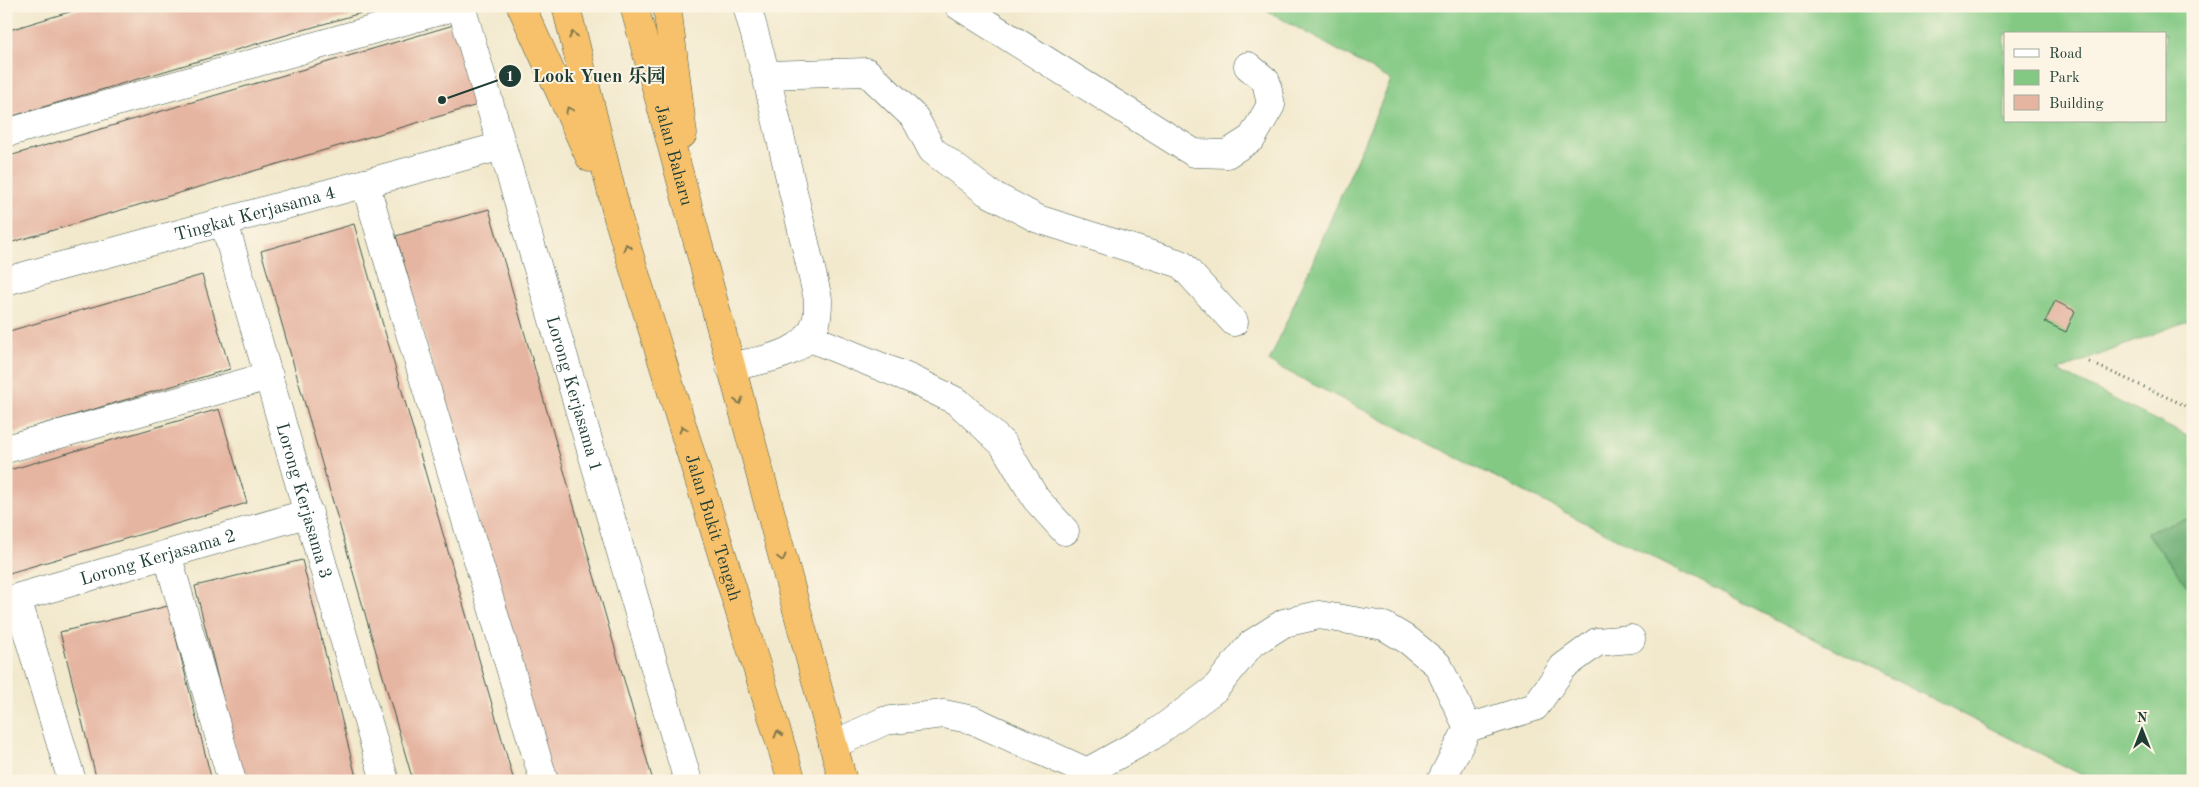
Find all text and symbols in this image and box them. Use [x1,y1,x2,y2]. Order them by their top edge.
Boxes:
one-way arrow [568,31,579,40]
legend [2004,32,2166,122]
text: Road [2049,47,2083,62]
callout: Look Yuen 乐园 [497,59,676,93]
text: Look Yuen 乐园 [532,65,666,87]
text: 1 [506,70,514,85]
text: Park [2049,71,2080,86]
text: Building [2049,97,2104,112]
street label: Jalan Baharu [651,102,695,208]
one-way arrow [564,106,575,115]
street label: Tingkat Kerjasama 4 [173,184,338,245]
one-way arrow [622,244,632,252]
street label: Lorong Kerjasama 1 [542,314,605,474]
one-way arrow [734,397,744,405]
street label: Lorong Kerjasama 3 [272,421,334,581]
one-way arrow [678,425,688,433]
street label: Jalan Bukit Tengah [681,452,744,603]
street label: Lorong Kerjasama 2 [78,527,238,589]
one-way arrow [776,554,786,562]
north arrow [2116,704,2166,754]
text: N [2137,711,2148,725]
one-way arrow [773,731,783,739]

